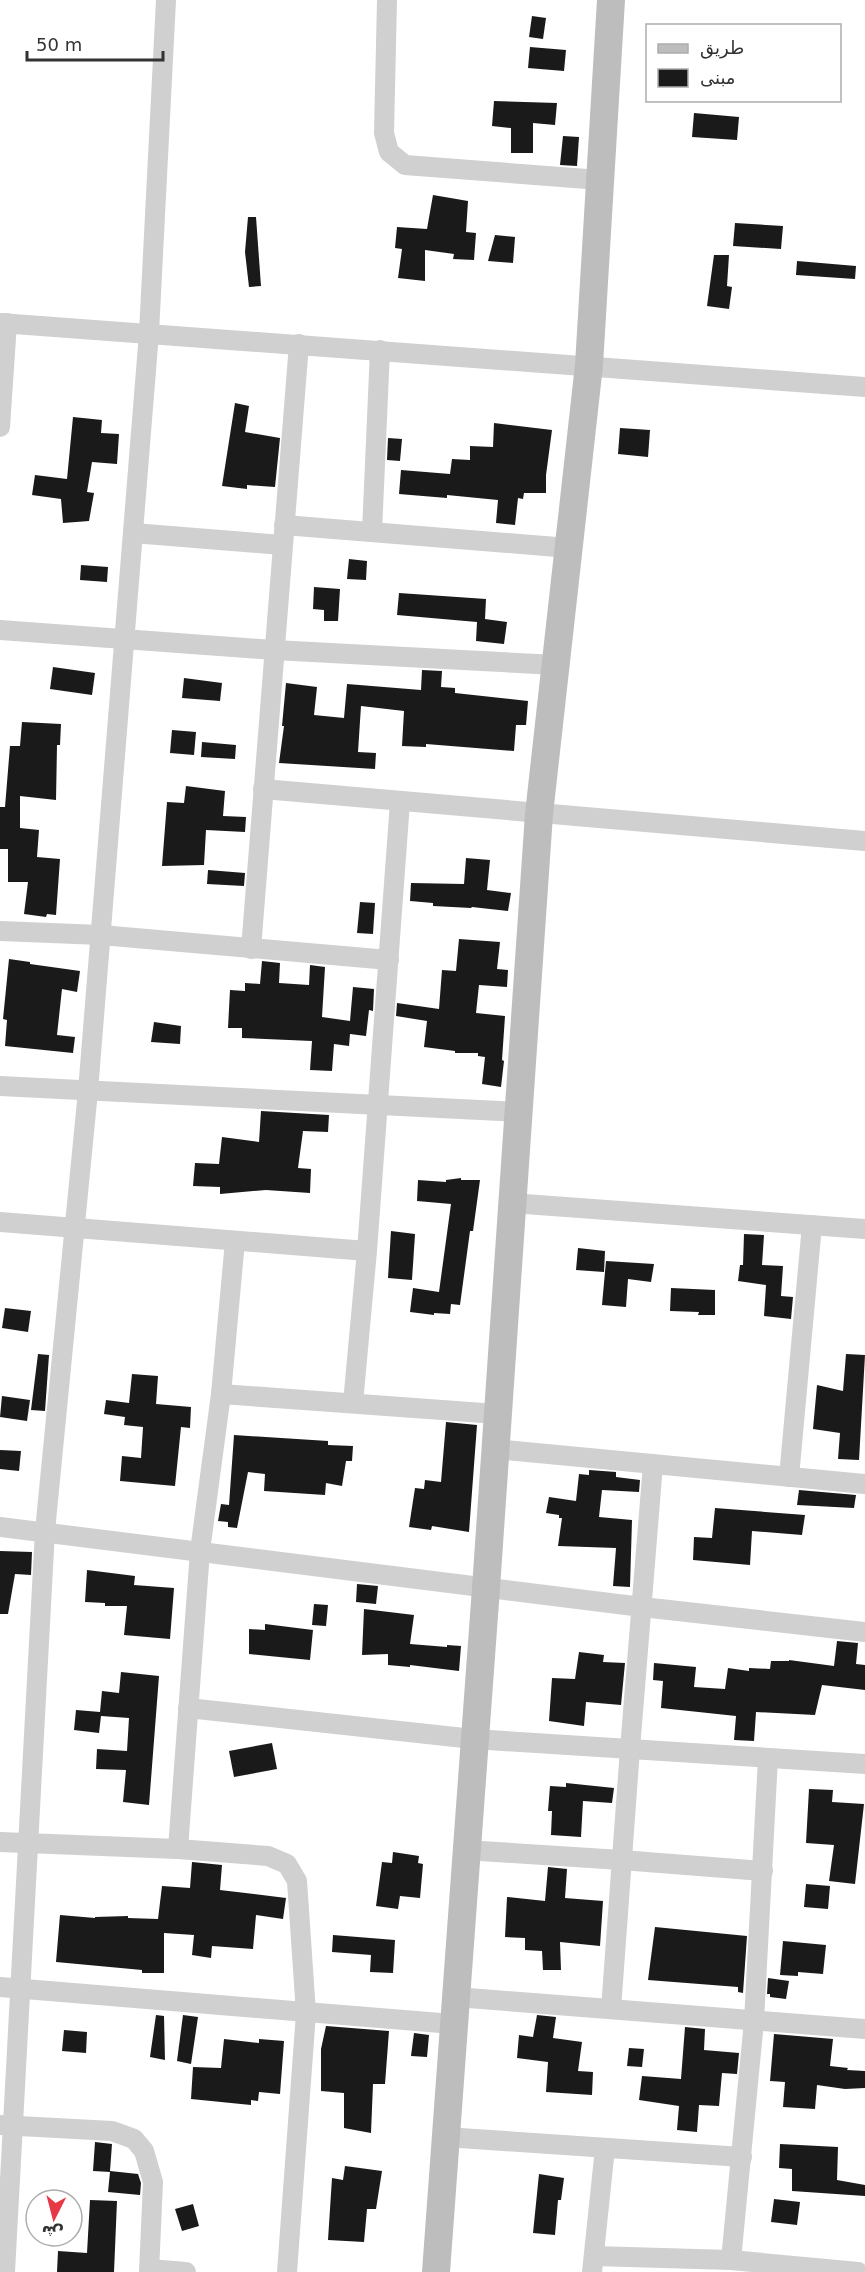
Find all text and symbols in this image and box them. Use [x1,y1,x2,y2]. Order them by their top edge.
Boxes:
scale bar [27,24,164,62]
legend [646,24,841,102]
text: 50 m [36,34,82,55]
text: طريق [700,37,744,59]
text: مبنى [700,67,736,88]
north arrow [24,2188,84,2248]
text: ش [41,2222,64,2243]

